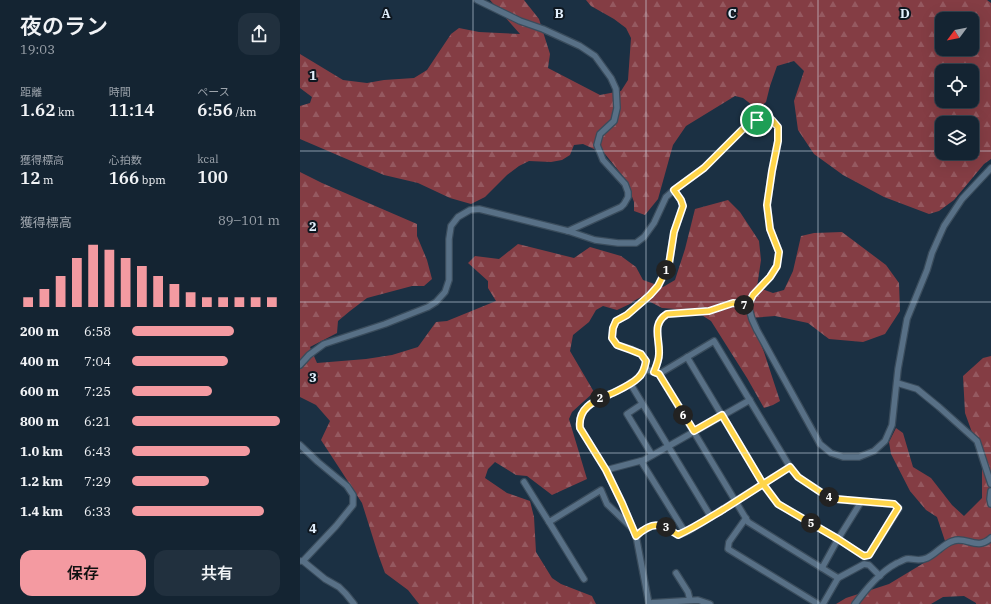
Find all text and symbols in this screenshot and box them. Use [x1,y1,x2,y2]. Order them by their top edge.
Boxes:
text: A [381,5,391,22]
text: B [554,5,564,22]
text: C [728,5,737,22]
text: D [900,5,910,22]
text: 夜のラン [20,11,108,40]
north arrow [935,12,979,56]
map controls [935,12,979,160]
button: share [238,13,280,55]
text: 19:03 [20,41,55,58]
button: locate [935,64,979,108]
text: 1 [309,67,317,84]
text: 距離 [20,85,42,99]
text: 時間 [109,85,131,99]
text: ペース [197,85,230,99]
text: 1.62 [20,99,55,121]
text: 11:14 [109,99,155,121]
text: 6:56 [197,99,233,121]
pin [740,103,774,137]
text: km [55,105,75,119]
text: /km [233,105,257,119]
icon: arrive [746,109,768,131]
button: layers [935,116,979,160]
text: kcal [197,152,219,166]
text: 獲得標高 [20,153,64,167]
text: 心拍数 [109,153,142,167]
text: 100 [197,166,228,188]
text: 12 [20,167,40,189]
text: 166 [109,167,139,189]
text: m [40,173,53,187]
text: bpm [139,173,166,187]
text: 89–101 m [218,212,280,229]
text: 獲得標高 [20,214,72,231]
text: 2 [309,218,317,235]
pin: 1 [656,260,676,280]
text: 1 [663,263,669,277]
pin: 7 [734,295,754,315]
text: 7 [741,298,747,312]
text: 200 m [20,323,59,340]
text: 6:58 [84,323,111,340]
text: 400 m [20,353,59,370]
text: 7:04 [84,353,111,370]
text: 3 [309,369,317,386]
text: 600 m [20,383,59,400]
text: 7:25 [84,383,111,400]
pin: 2 [590,388,610,408]
text: 2 [597,391,603,405]
pin: 6 [673,405,693,425]
text: 6 [680,408,686,422]
text: 800 m [20,413,59,430]
text: 6:21 [84,413,111,430]
text: 1.0 km [20,443,63,460]
text: 6:43 [84,443,111,460]
text: 1.2 km [20,473,63,490]
text: 7:29 [84,473,111,490]
pin: 4 [819,487,839,507]
text: 4 [826,490,832,504]
text: 1.4 km [20,503,63,520]
text: 6:33 [84,503,111,520]
pin: 5 [801,513,821,533]
text: 5 [808,516,814,530]
pin: 3 [656,517,676,537]
text: 4 [309,520,317,537]
text: 3 [663,520,669,534]
button: 保存 [20,550,146,596]
button: 共有 [154,550,280,596]

